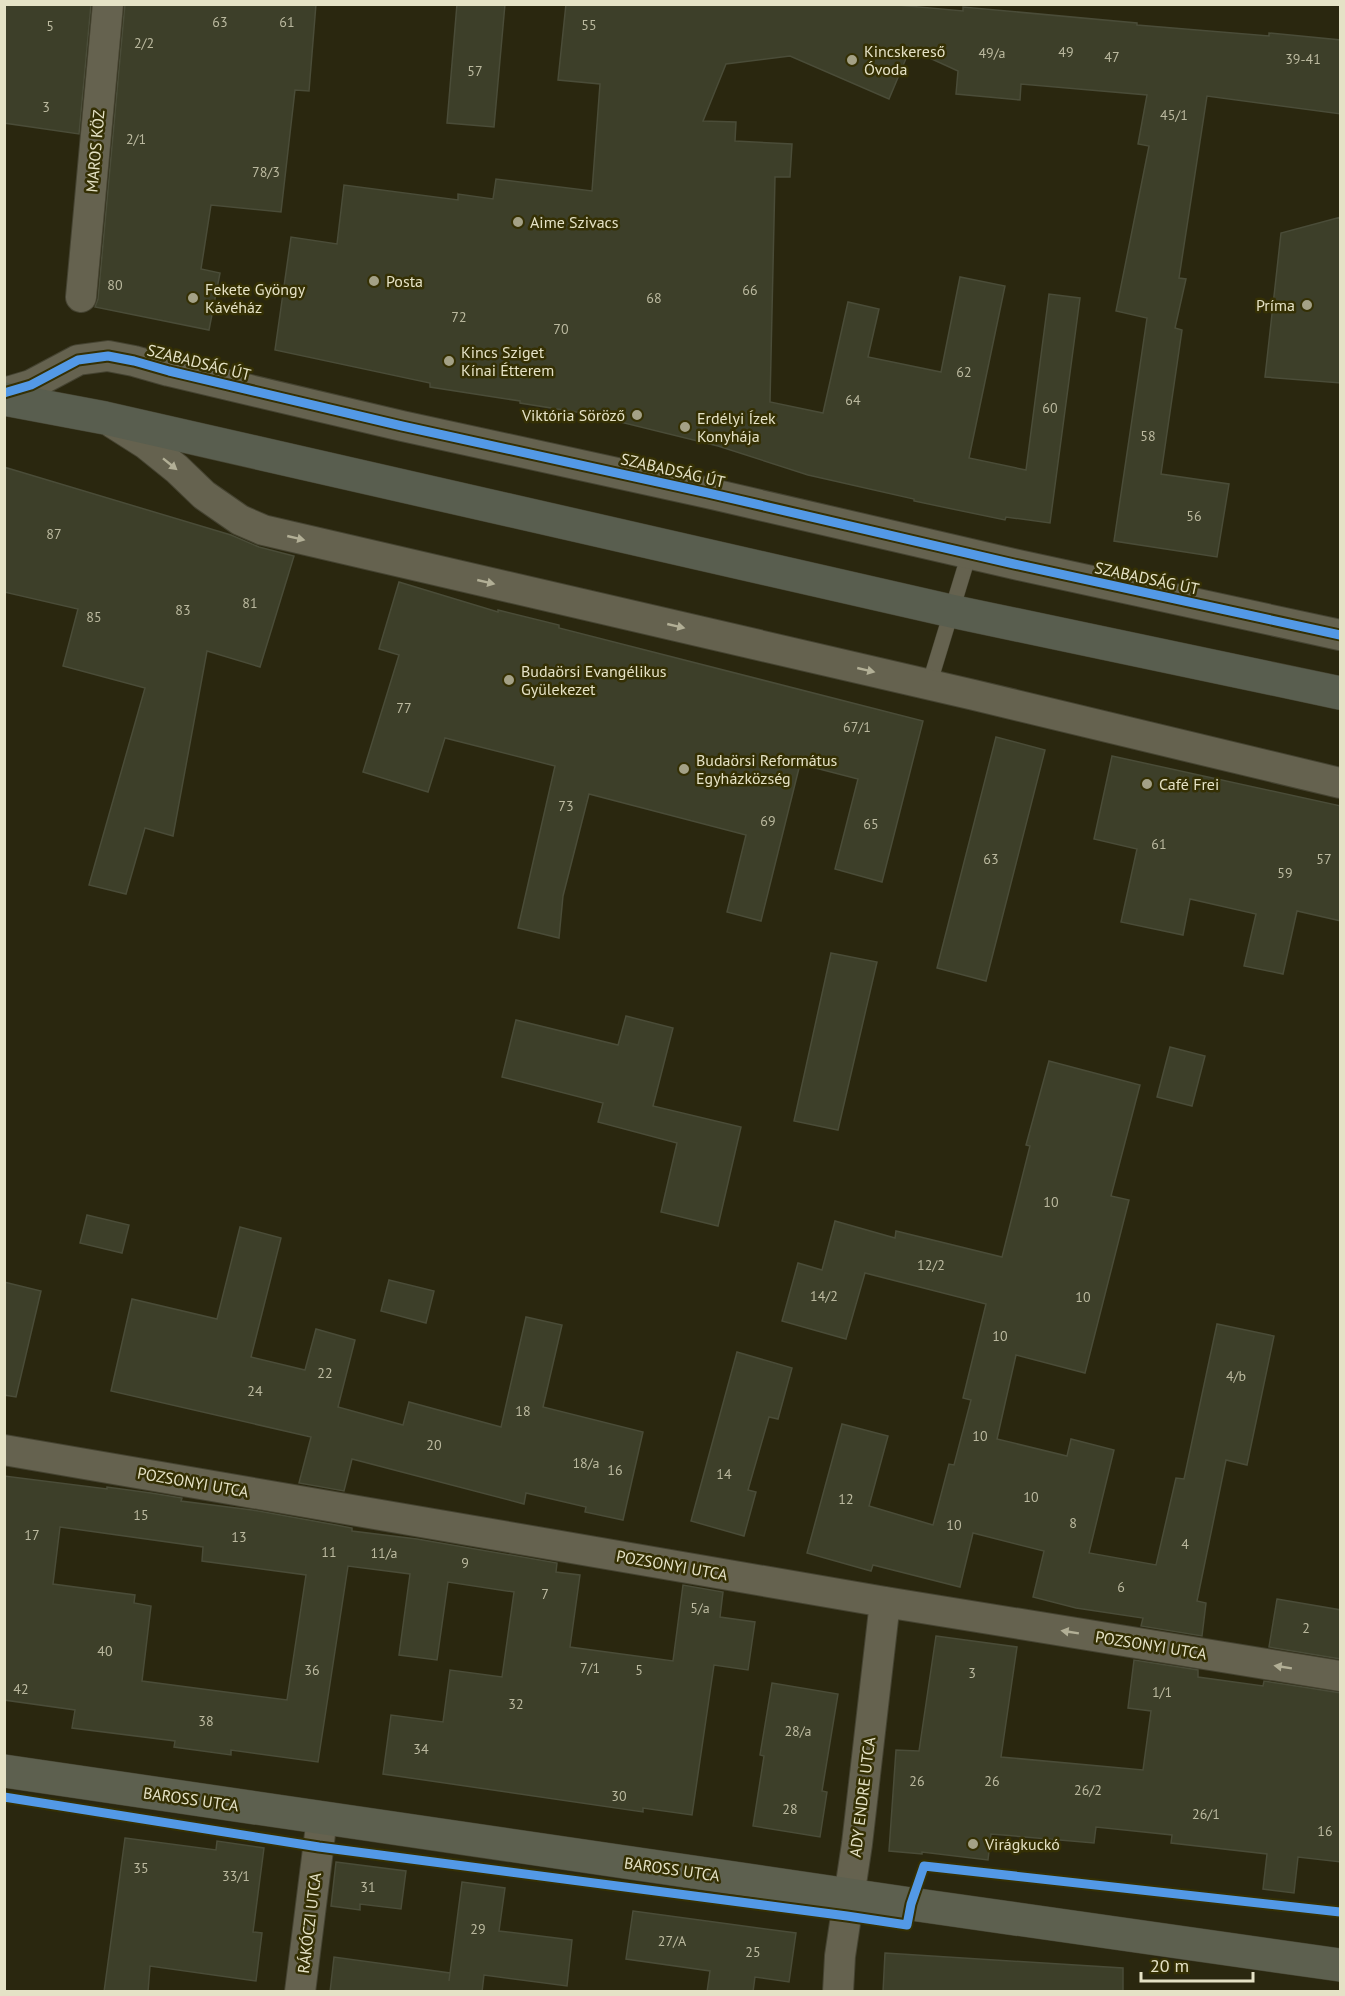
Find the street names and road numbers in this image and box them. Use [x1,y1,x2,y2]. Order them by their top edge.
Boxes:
street label: MAROS KÖZ [81,109,109,193]
street label: SZABADSÁG ÚT [145,339,253,385]
street label: SZABADSÁG ÚT [619,448,727,492]
street label: SZABADSÁG ÚT [1093,557,1201,599]
street label: POZSONYI UTCA [136,1462,251,1502]
street label: POZSONYI UTCA [615,1545,730,1585]
street label: POZSONYI UTCA [1094,1626,1209,1664]
street label: ADY ENDRE UTCA [845,1735,879,1858]
street label: BAROSS UTCA [142,1782,241,1816]
street label: BAROSS UTCA [623,1852,722,1886]
street label: RÁKÓCZI UTCA [293,1871,325,1975]

